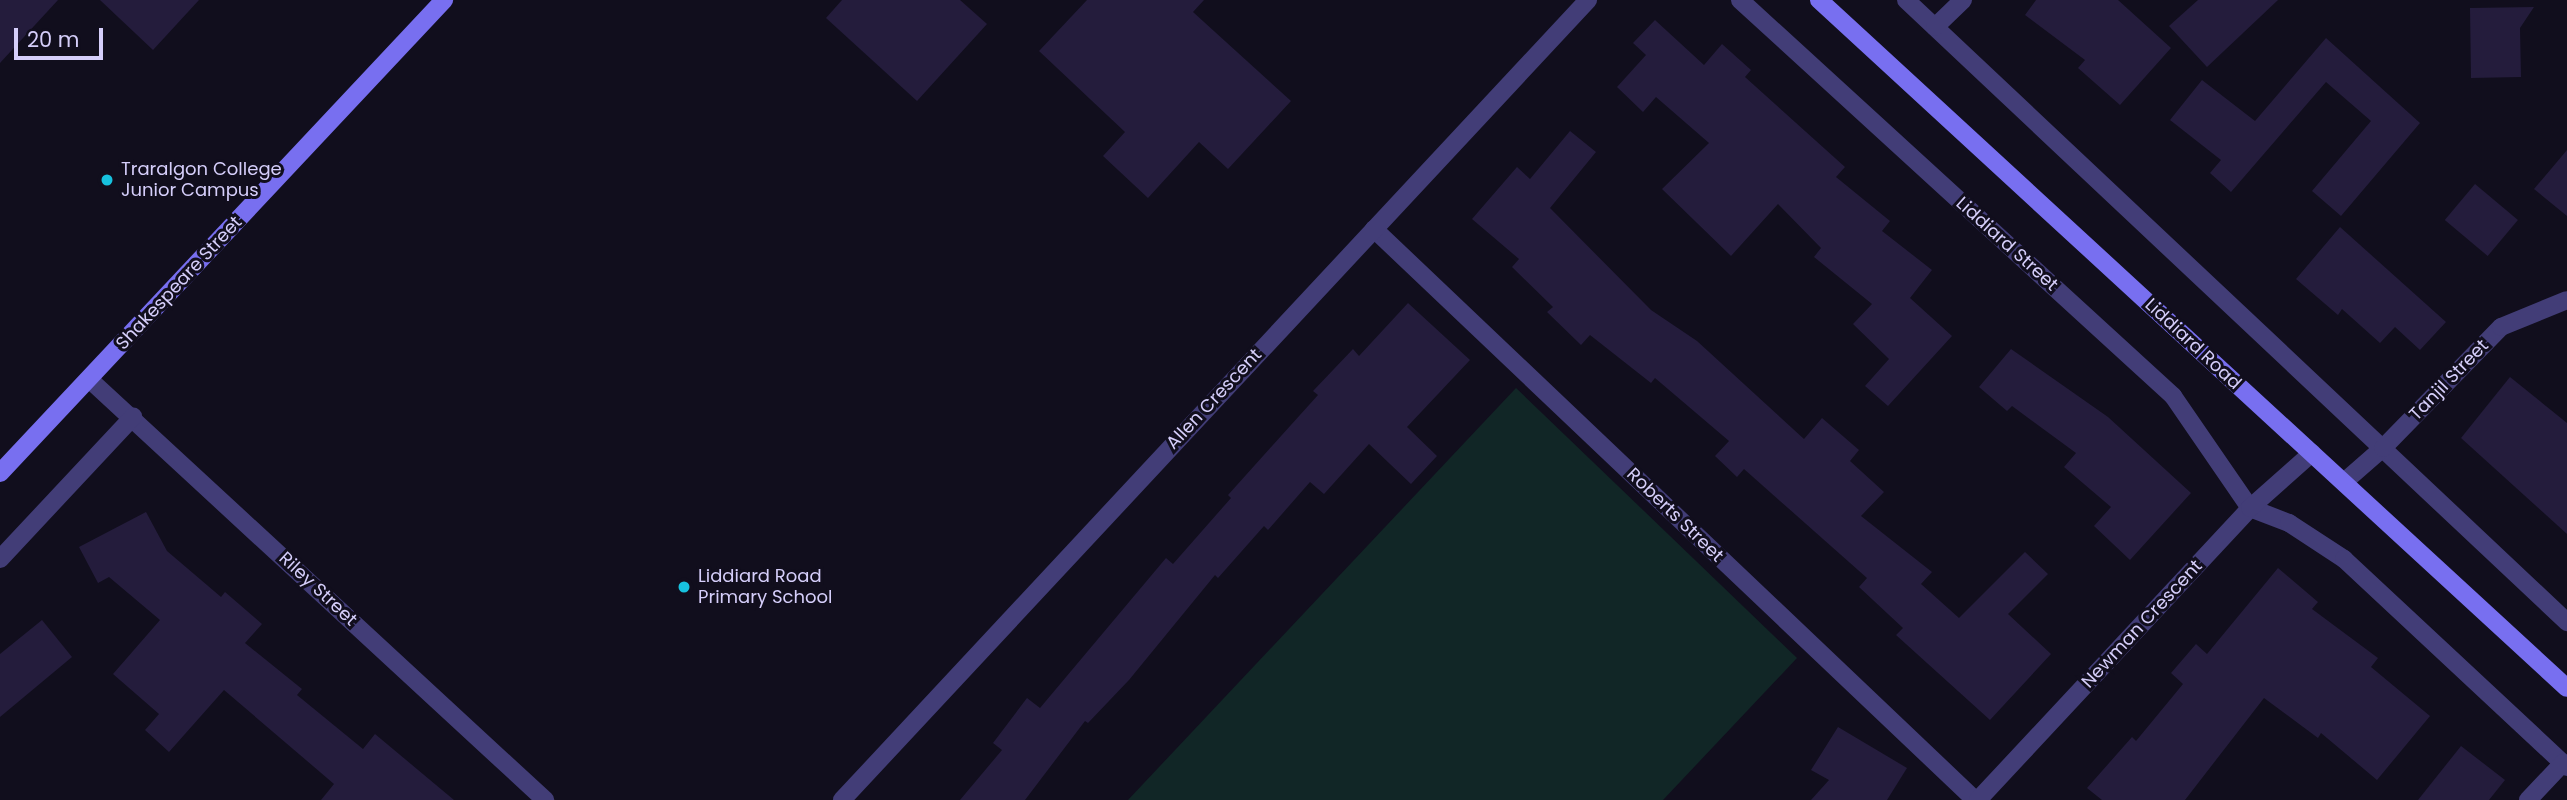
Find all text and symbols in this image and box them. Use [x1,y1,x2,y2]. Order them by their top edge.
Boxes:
scale bar [18,14,107,58]
text: 20 m [27,25,80,54]
place label: Traralgon College Junior Campus [121,159,282,202]
marker: Traralgon College Junior Campus [99,172,115,188]
street label: Liddiard Street [1952,193,2062,295]
street label: Shakespeare Street [111,212,247,354]
street label: Liddiard Road [2140,294,2246,394]
street label: Tanjil Street [2405,335,2493,425]
street label: Allen Crescent [1162,344,1266,454]
street label: Roberts Street [1622,463,1728,567]
street label: Riley Street [275,547,361,631]
street label: Newman Crescent [2077,556,2207,692]
place label: Liddiard Road Primary School [698,566,832,608]
marker: Liddiard Road Primary School [676,579,692,595]

